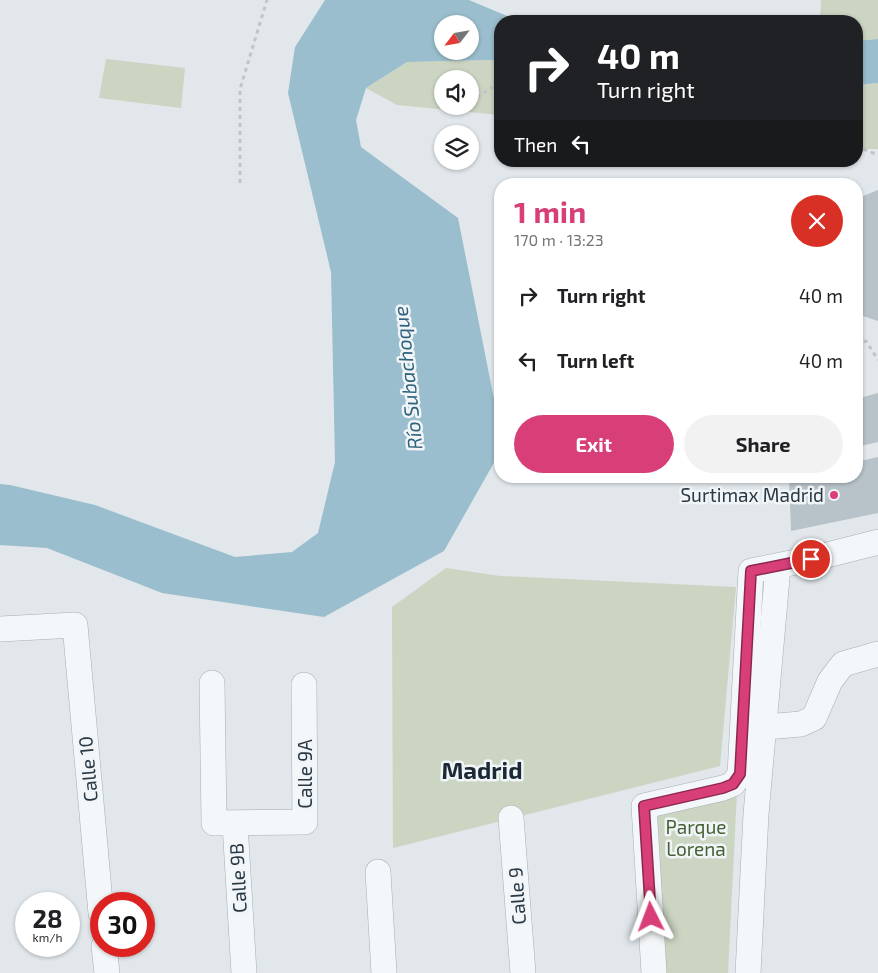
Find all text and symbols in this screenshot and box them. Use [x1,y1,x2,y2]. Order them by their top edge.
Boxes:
north arrow [434,15,479,60]
map controls [434,15,479,170]
text: 40 m [597,34,680,76]
icon: right [514,35,579,100]
button: sound [434,70,479,115]
text: Turn right [597,76,695,102]
button: layers [434,125,479,170]
icon: left [567,130,595,158]
text: Then [514,133,557,156]
text: 1 min [514,193,586,229]
button: close [791,195,843,247]
text: 170 m · 13:23 [514,230,604,249]
icon: right [514,282,542,310]
text: Turn right [557,284,645,307]
text: 40 m [799,284,843,307]
water label: Río Subachoque [387,305,426,451]
icon: left [514,347,542,375]
text: Turn left [557,349,634,372]
text: 40 m [799,349,843,372]
button: Exit [514,415,674,473]
button: Share [684,415,843,473]
place label: Surtimax Madrid [680,483,824,506]
marker: Surtimax Madrid [828,489,840,501]
pin [790,538,832,580]
icon: arrive [797,545,825,573]
street label: Calle 10 [73,735,102,803]
street label: Calle 9A [293,739,316,809]
district label: Madrid [441,755,523,784]
park label: Parque Lorena [666,815,726,860]
street label: Calle 9B [224,843,251,913]
street label: Calle 9 [503,866,530,926]
position arrow [624,890,676,942]
speed limit sign: 30 [90,892,155,957]
text: 28 [32,903,63,933]
text: km/h [33,930,62,944]

